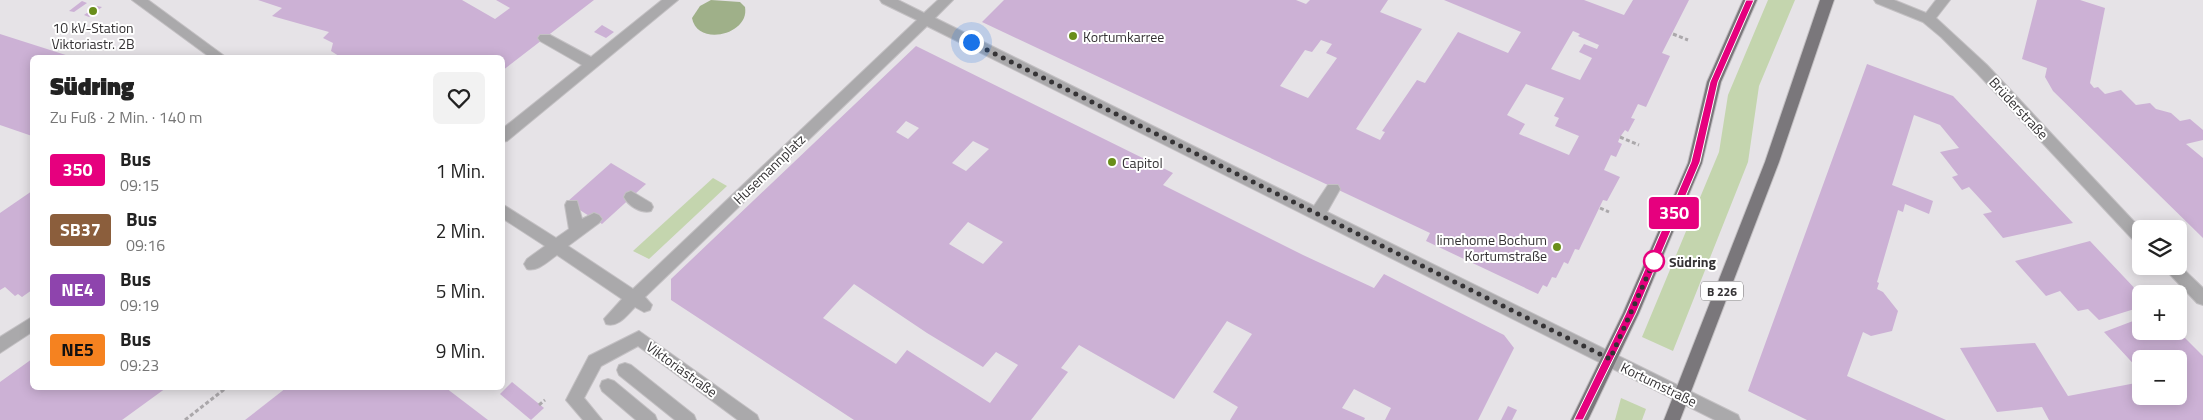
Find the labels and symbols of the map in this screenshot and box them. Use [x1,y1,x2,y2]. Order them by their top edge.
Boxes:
marker: 10 kV-Station Viktoriastr. 2B [87,5,99,17]
place label: 10 kV-Station Viktoriastr. 2B [51,17,135,54]
place label: Kortumkarree [1083,26,1164,47]
your location [959,30,984,55]
marker: Kortumkarree [1067,30,1079,42]
street label: Brüderstraße [1985,72,2053,144]
street label: Husemannplatz [728,129,810,209]
place label: Capitol [1122,152,1163,173]
marker: Capitol [1106,156,1118,168]
line badge: 350 [1645,197,1703,229]
place label: limehome Bochum Kortumstraße [1436,229,1547,266]
marker: limehome Bochum Kortumstraße [1551,241,1563,253]
marker: Südring [1643,250,1665,272]
place label: Südring [1669,251,1717,272]
road number: B 226 [1701,282,1743,300]
street label: Viktoriastraße [642,336,722,402]
street label: Kortumstraße [1617,356,1701,412]

